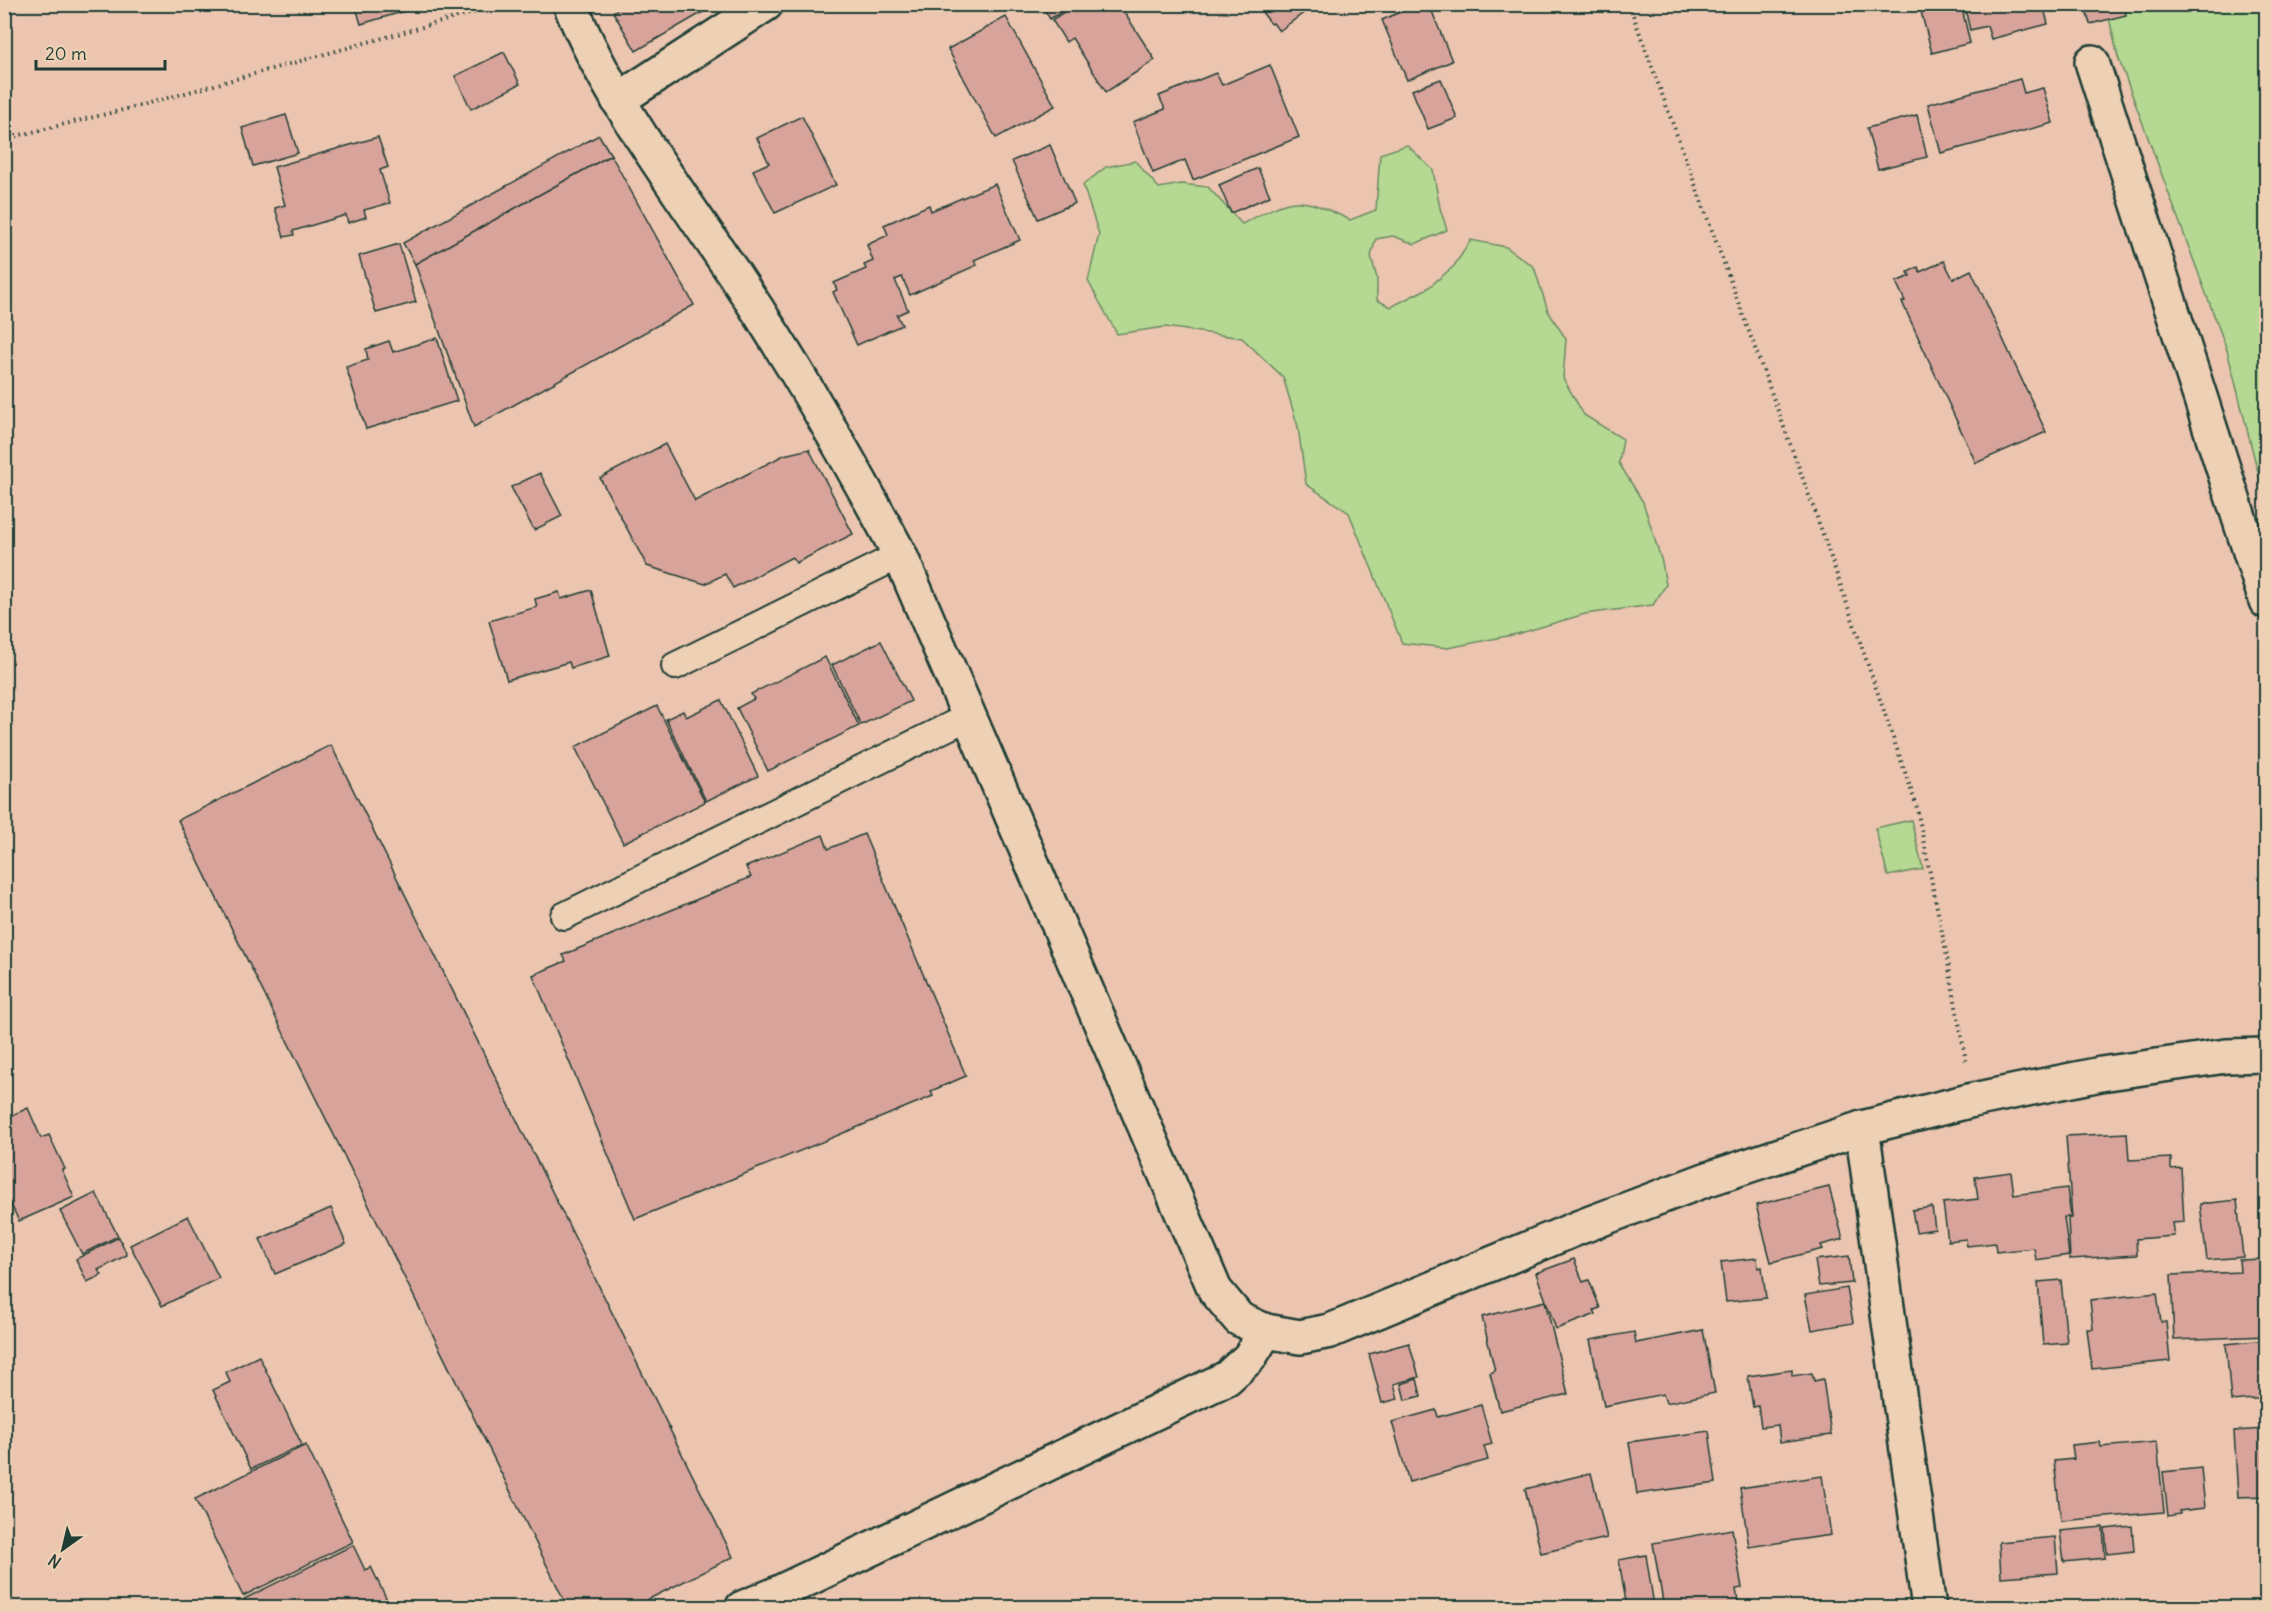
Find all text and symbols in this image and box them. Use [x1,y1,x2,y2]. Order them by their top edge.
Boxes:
scale bar [36,33,165,71]
text: 20 m [45,42,87,65]
north arrow [33,1519,93,1579]
text: N [44,1550,65,1573]

